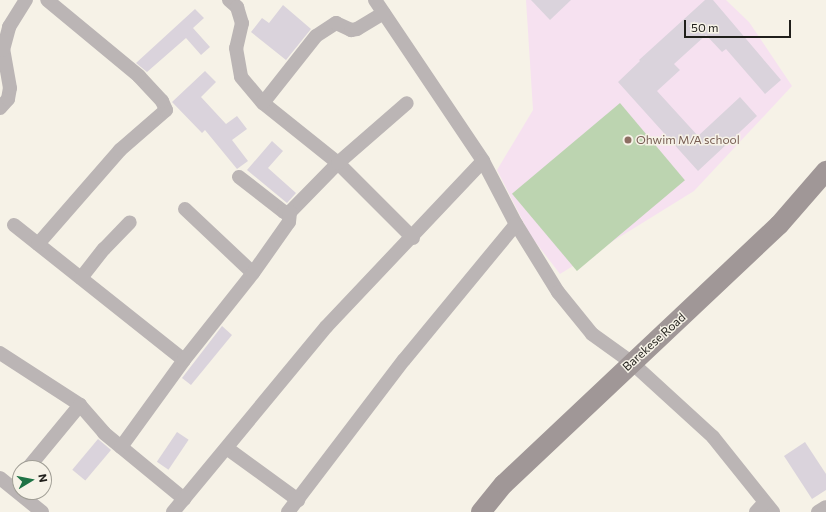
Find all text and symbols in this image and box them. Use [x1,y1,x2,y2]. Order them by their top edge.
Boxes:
scale bar [686,12,793,38]
text: 50 m [691,20,719,34]
place label: Ohwim M/A school [636,133,740,147]
marker: Ohwim M/A school [623,135,633,145]
street label: Barekese Road [620,310,688,374]
north arrow [12,460,52,500]
text: N [36,473,50,483]

